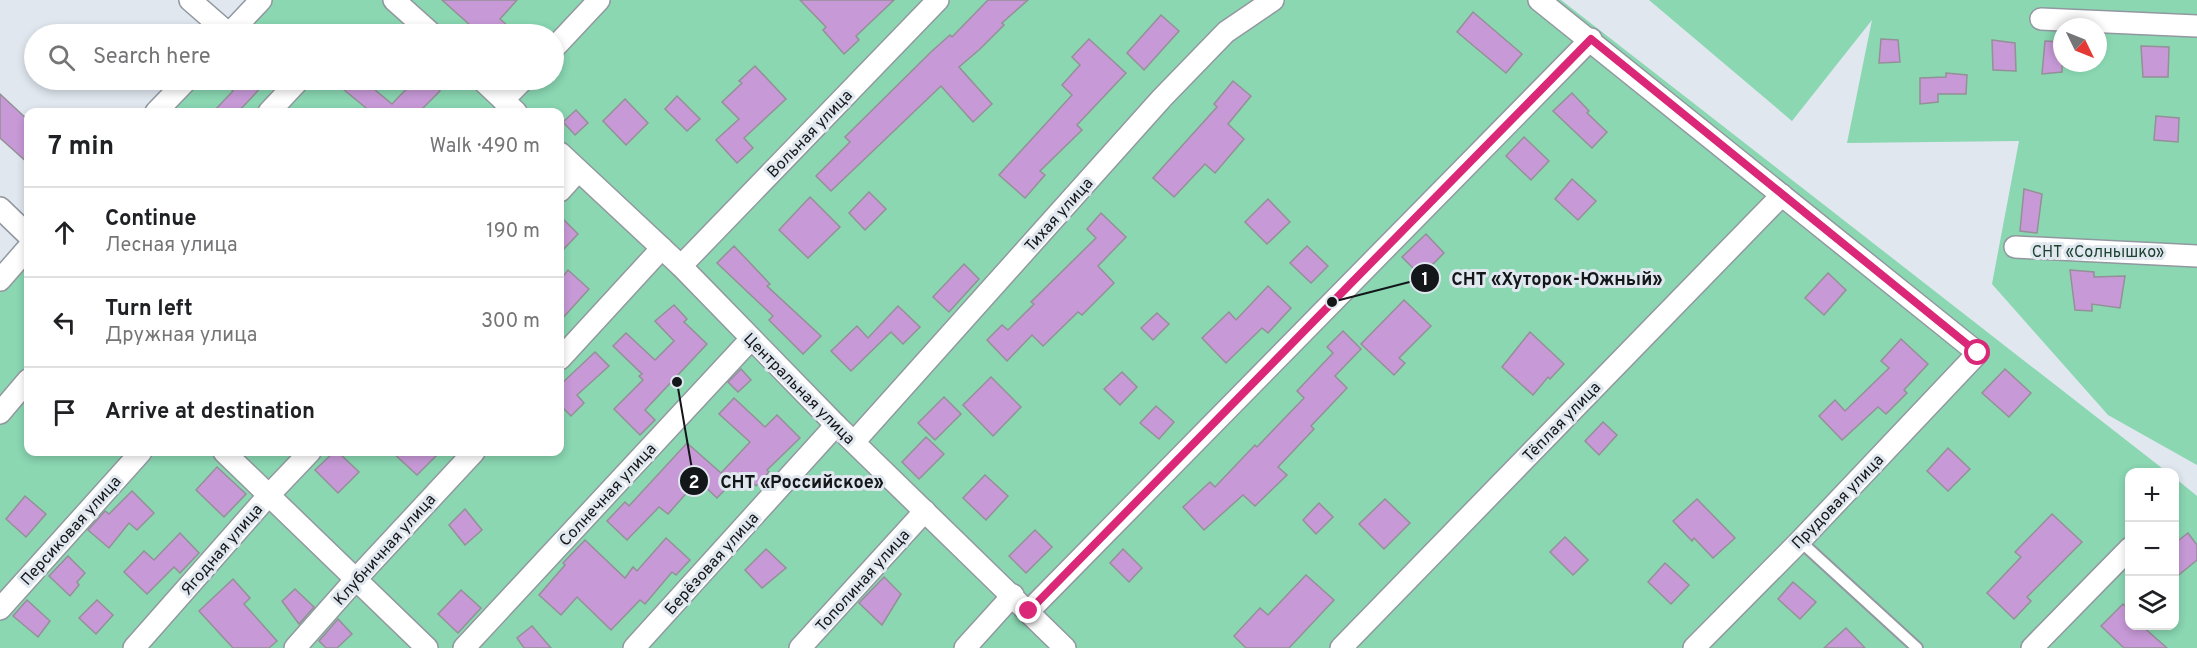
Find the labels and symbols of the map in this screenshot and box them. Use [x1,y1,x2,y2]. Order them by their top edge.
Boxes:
north arrow [2053,18,2107,72]
street label: Вольная улица [763,86,857,183]
street label: Тихая улица [1021,174,1098,257]
park label: СНТ «Солнышко» [2032,243,2164,263]
callout: СНТ «Хуторок-Южный» [1410,260,1675,296]
text: 1 [1421,269,1429,292]
text: СНТ «Хуторок-Южный» [1451,269,1663,292]
street label: Центральная улица [738,329,859,450]
route start [1964,339,1990,365]
street label: Тёплая улица [1519,378,1606,467]
street label: Солнечная улица [556,440,661,551]
street label: Прудовая улица [1788,451,1889,554]
callout: СНТ «Российское» [679,463,896,499]
street label: Персиковая улица [17,472,126,590]
text: 2 [688,472,700,495]
text: СНТ «Российское» [720,472,884,495]
street label: Клубничная улица [330,490,441,610]
street label: Ягодная улица [177,500,268,600]
street label: Берёзовая улица [661,509,764,620]
street label: Тополиная улица [812,526,915,637]
route end [1015,597,1041,623]

